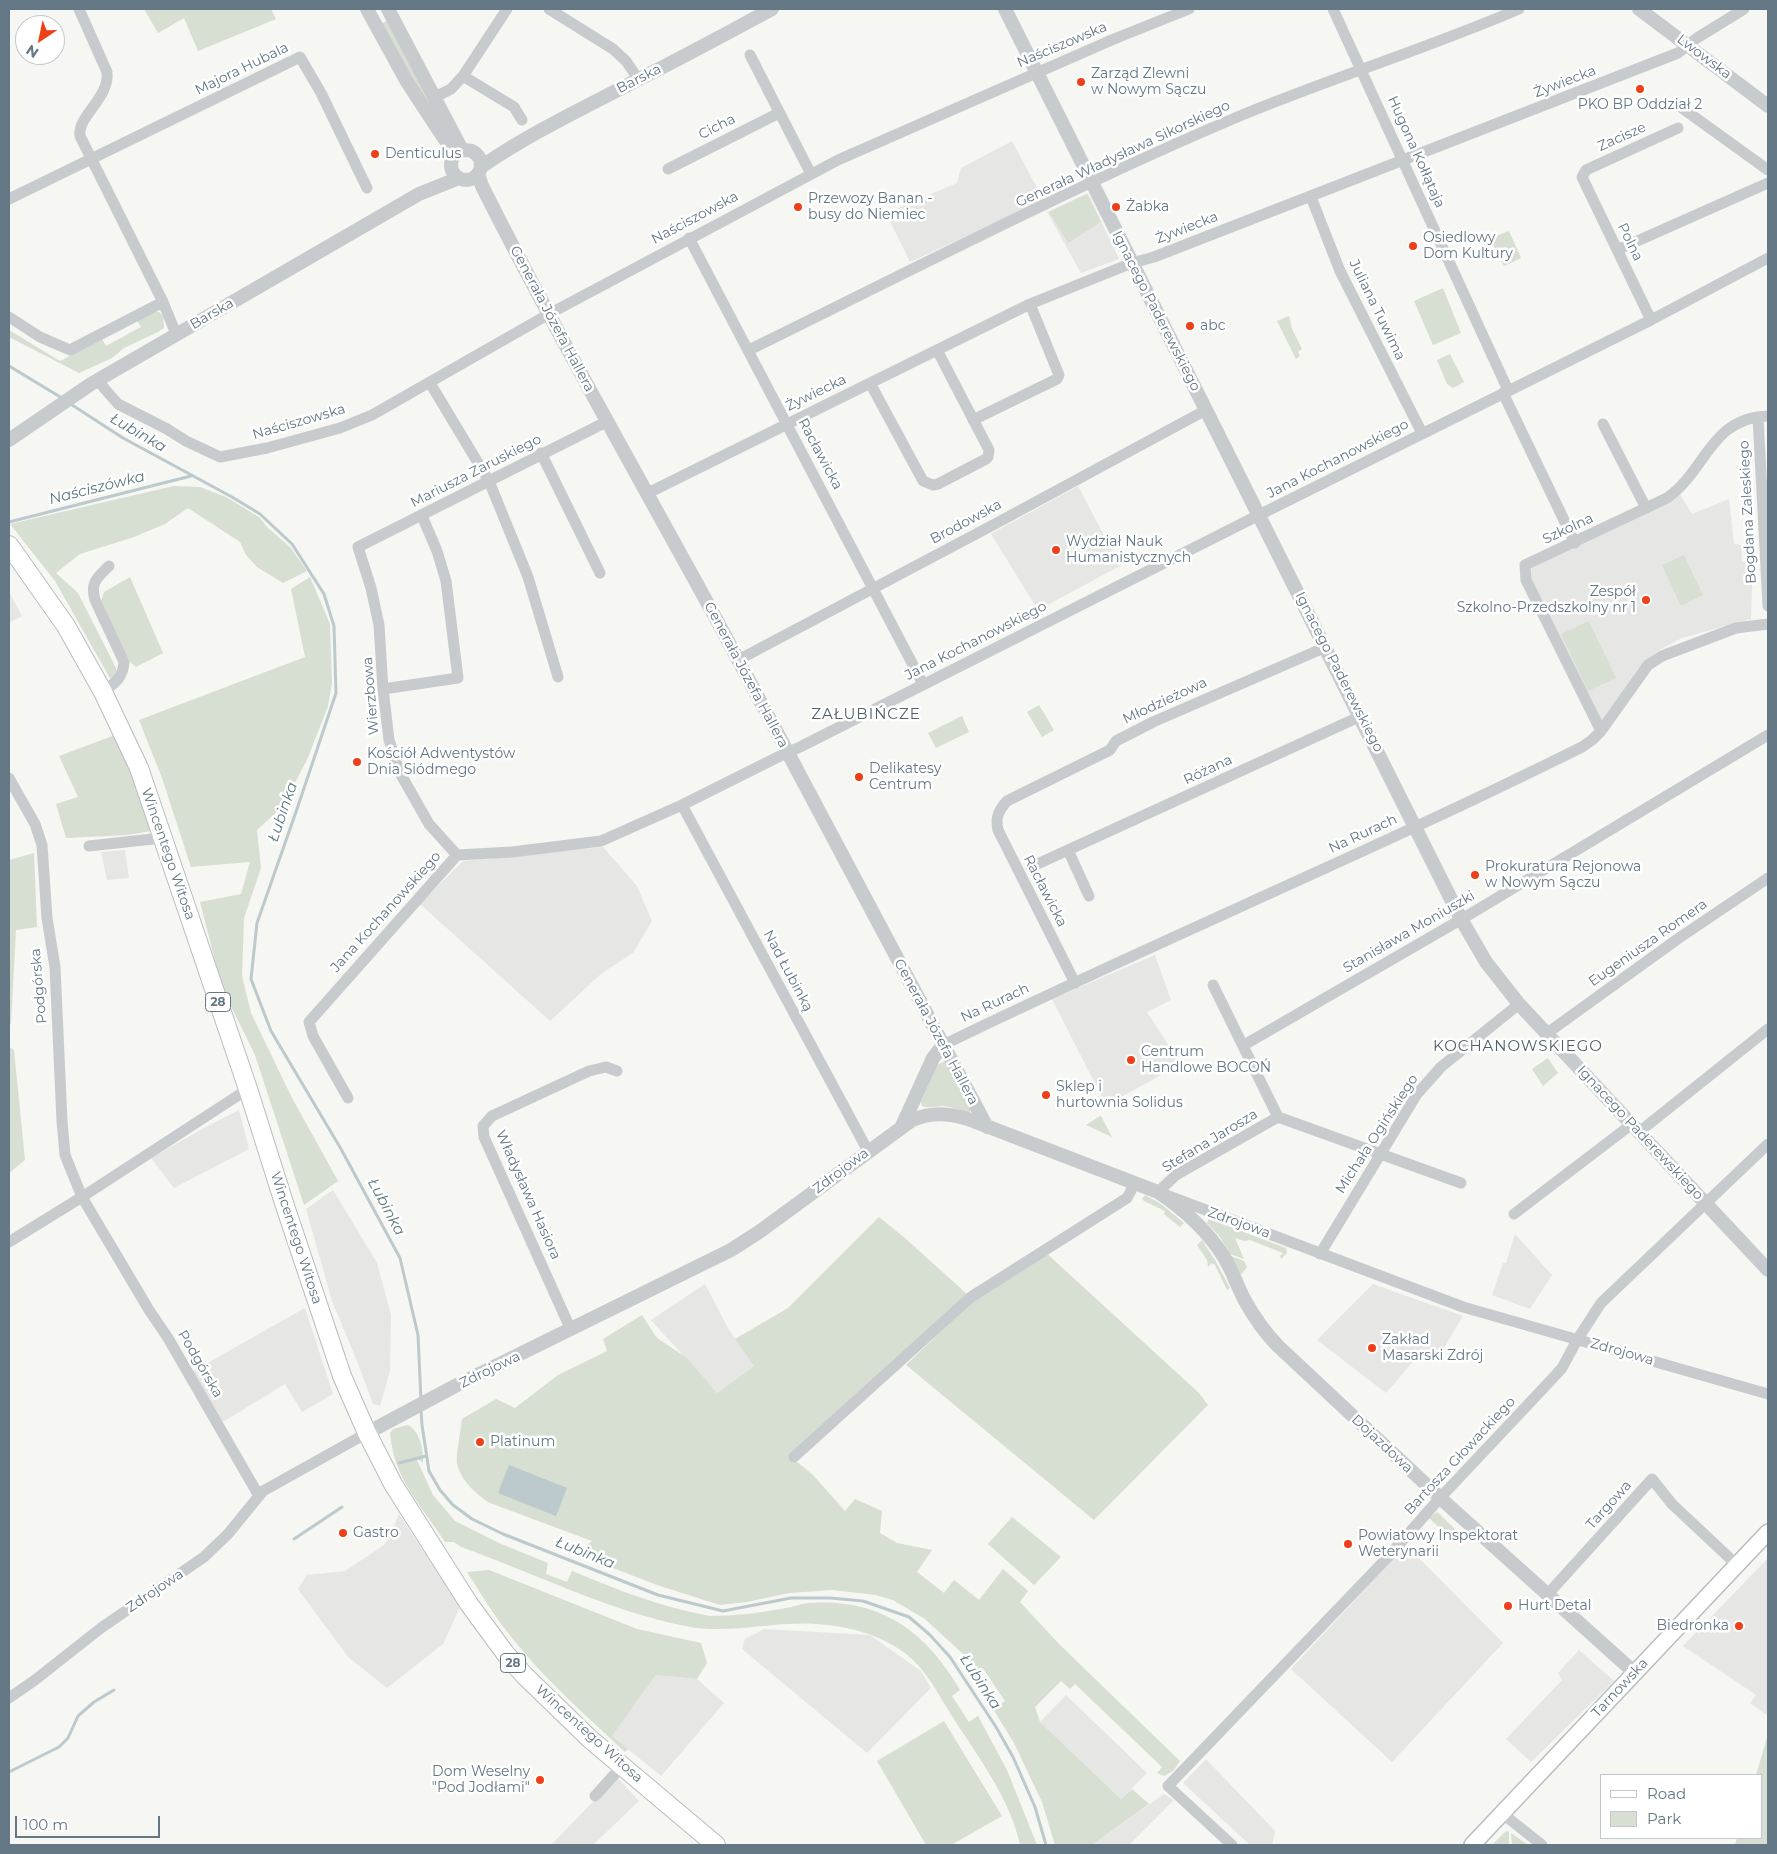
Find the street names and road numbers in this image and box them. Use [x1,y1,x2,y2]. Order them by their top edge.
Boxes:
street label: Naściszowska [1015,19,1109,71]
street label: Lwowska [1673,31,1735,83]
street label: Majora Hubala [193,39,291,99]
street label: Barska [614,61,664,97]
street label: Żywiecka [1531,62,1599,102]
street label: Hugona Kołłątaja [1384,93,1448,211]
street label: Generała Władysława Sikorskiego [1013,97,1233,211]
street label: Cicha [696,111,738,143]
street label: Zacisze [1595,119,1649,155]
street label: Naściszowska [649,188,741,248]
street label: Żywiecka [1153,208,1221,248]
street label: Polna [1614,220,1646,264]
street label: Ignacego Paderewskiego [1108,228,1204,394]
street label: Generała Józefa Hallera [506,243,598,395]
street label: Juliana Tuwima [1345,257,1409,363]
street label: Barska [187,295,237,333]
street label: Żywiecka [783,371,849,415]
street label: Naściszowska [251,401,347,443]
street label: Racławicka [794,415,846,493]
street label: Jana Kochanowskiego [1264,416,1412,502]
street label: Mariusza Zaruskiego [408,431,544,511]
street label: Bogdana Zaleskiego [1736,440,1760,584]
street label: Brodowska [927,496,1005,548]
street label: Szkolna [1540,510,1596,548]
street label: Ignacego Paderewskiego [1291,589,1387,755]
street label: Jana Kochanowskiego [902,598,1050,684]
street label: Generała Józefa Hallera [700,599,792,751]
street label: Wierzbowa [359,656,383,736]
street label: Młodzieżowa [1120,674,1210,728]
street label: Różana [1181,751,1235,789]
street label: Wincentego Witosa [138,786,198,922]
street label: Na Rurach [1326,811,1400,857]
street label: Jana Kochanowskiego [327,848,445,976]
street label: Racławicka [1020,852,1070,930]
street label: Stanisława Moniuszki [1340,887,1478,977]
street label: Eugeniusza Romera [1586,896,1710,990]
street label: Nad Łubinką [760,927,816,1015]
street label: Podgórska [27,948,51,1024]
street label: Generała Józefa Hallera [890,956,982,1108]
street label: Na Rurach [958,980,1032,1026]
road number: 28 [206,992,230,1012]
street label: Ignacego Paderewskiego [1573,1062,1707,1204]
street label: Michała Ogińskiego [1332,1071,1422,1197]
street label: Stefana Jarosza [1159,1106,1261,1176]
street label: Władysława Hasiora [492,1128,564,1262]
street label: Zdrojowa [810,1145,872,1197]
street label: Wincentego Witosa [267,1170,325,1306]
street label: Zdrojowa [1205,1204,1273,1242]
street label: Podgórska [174,1327,226,1401]
street label: Zdrojowa [1588,1335,1656,1369]
street label: Zdrojowa [457,1348,523,1392]
street label: Bartosza Głowackiego [1401,1394,1519,1518]
street label: Dojazdowa [1348,1411,1416,1477]
street label: Targowa [1583,1477,1635,1533]
street label: Zdrojowa [123,1566,187,1616]
road number: 28 [500,1654,526,1672]
street label: Tarnowska [1588,1655,1652,1721]
street label: Wincentego Witosa [532,1681,646,1787]

